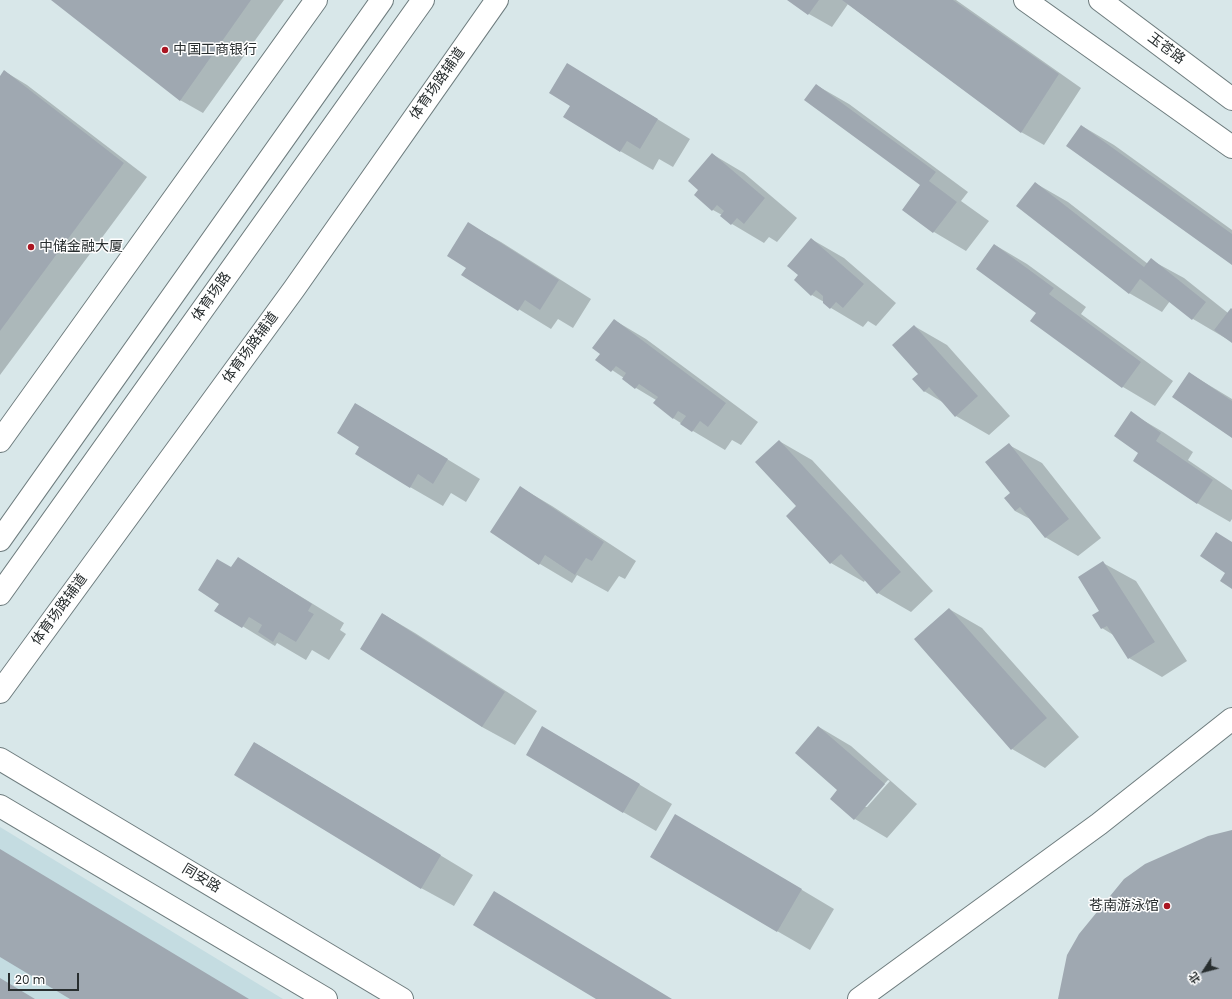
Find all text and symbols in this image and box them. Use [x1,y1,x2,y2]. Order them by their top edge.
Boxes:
street label: 玉苍路 [1144,30,1188,68]
place label: 中国工商银行 [173,42,257,58]
marker: 中国工商银行 [160,45,170,55]
street label: 体育场路辅道 [407,45,469,123]
place label: 中储金融大厦 [39,239,123,255]
marker: 中储金融大厦 [26,242,36,252]
street label: 体育场路 [189,269,235,325]
street label: 体育场路辅道 [220,309,282,387]
street label: 体育场路辅道 [29,571,91,649]
street label: 同安路 [179,861,223,897]
place label: 苍南游泳馆 [1089,898,1159,914]
marker: 苍南游泳馆 [1162,901,1172,911]
north arrow [1184,951,1224,991]
scale bar [10,965,81,991]
text: 北 [1185,969,1204,987]
text: 20 m [15,971,45,988]

